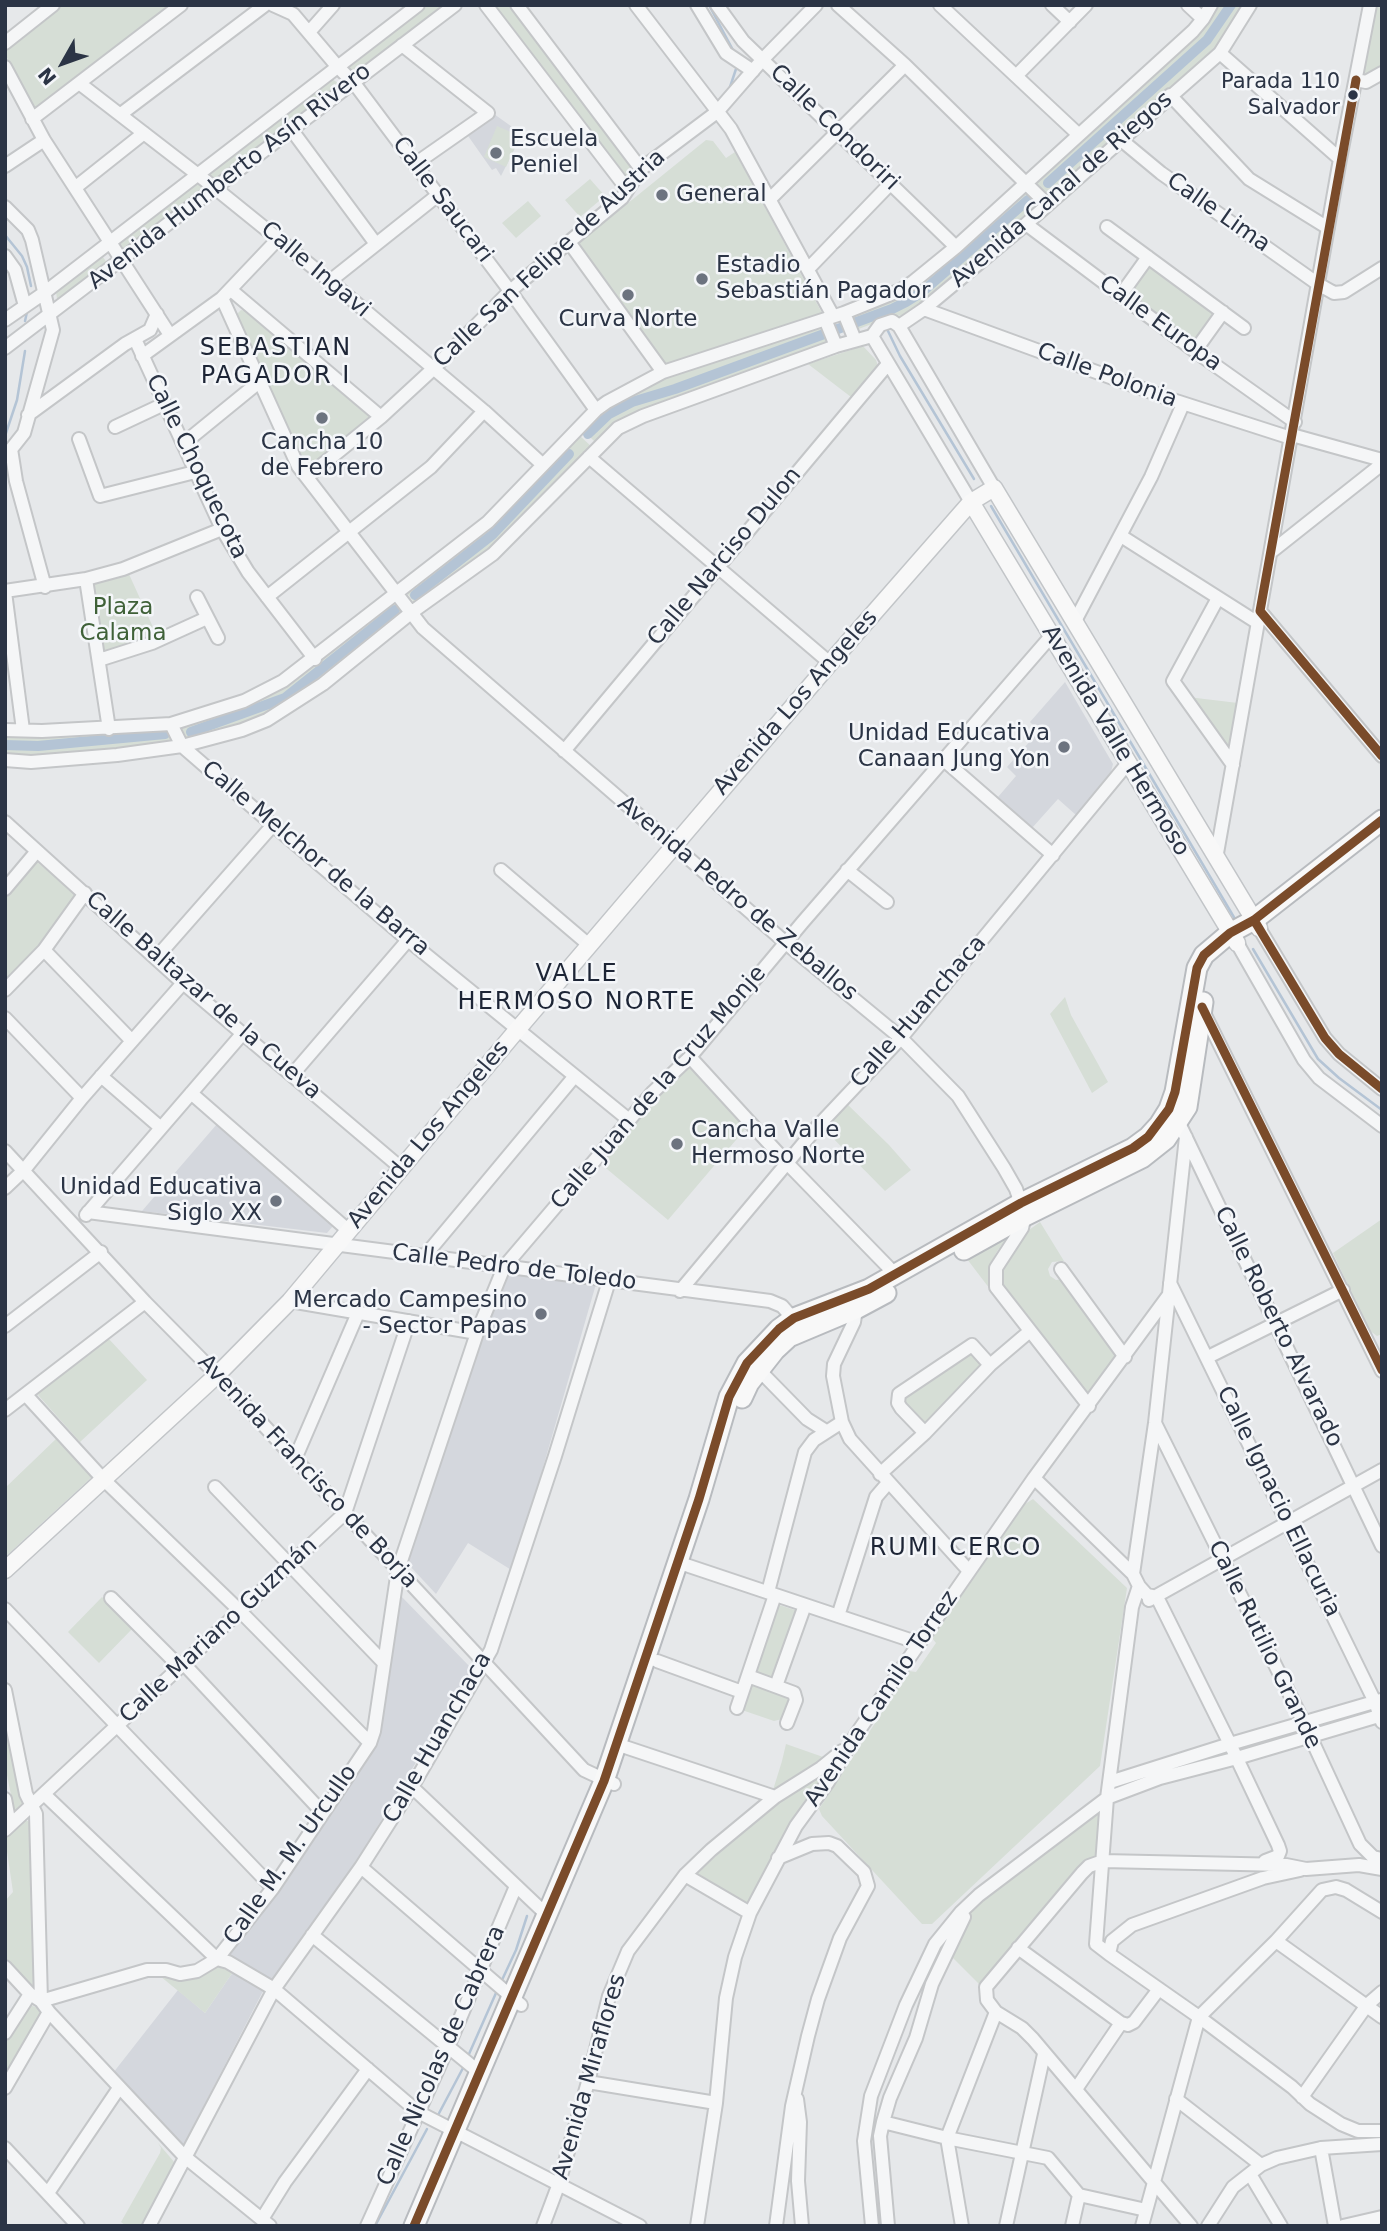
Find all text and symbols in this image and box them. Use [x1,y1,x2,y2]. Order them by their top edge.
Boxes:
north arrow [28,28,98,98]
street label: Avenida Humberto Asín Rivero [83,58,377,296]
street label: Calle Condoriri [763,59,905,197]
text: N [33,63,60,90]
place label: Parada 110 Salvador [1221,70,1340,120]
street label: Avenida Canal de Riegos [945,86,1179,294]
marker: Parada 110 Salvador [1346,88,1360,102]
place label: Escuela Peniel [510,126,598,180]
street label: Calle Saucari [386,132,498,268]
street label: Calle San Felipe de Austria [428,144,672,374]
marker: Escuela Peniel [488,145,504,161]
street label: Calle Lima [1161,167,1275,259]
place label: General [676,181,767,209]
marker: General [654,187,670,203]
street label: Calle Ingavi [255,216,375,324]
place label: Estadio Sebastián Pagador [716,252,931,306]
street label: Calle Europa [1093,270,1227,378]
marker: Estadio Sebastián Pagador [694,271,710,287]
marker: Curva Norte [620,287,636,303]
place label: Curva Norte [558,306,698,334]
district label: SEBASTIAN PAGADOR I [201,335,351,391]
street label: Calle Polonia [1033,338,1181,414]
street label: Calle Choquecota [139,370,253,564]
marker: Cancha 10 de Febrero [314,410,330,426]
place label: Cancha 10 de Febrero [261,429,383,483]
street label: Calle Narciso Dulon [642,462,808,652]
park label: Plaza Calama [79,594,167,648]
street label: Avenida Los Angeles [708,605,884,801]
street label: Avenida Valle Hermoso [1035,621,1195,861]
place label: Unidad Educativa Canaan Jung Yon [848,720,1050,774]
marker: Unidad Educativa Canaan Jung Yon [1056,739,1072,755]
street label: Calle Melchor de la Barra [195,755,435,963]
street label: Avenida Pedro de Zeballos [611,790,863,1008]
street label: Calle Baltazar de la Cueva [80,886,326,1106]
street label: Calle Huanchaca [845,930,993,1094]
street label: Calle Juan de la Cruz Monje [546,960,772,1216]
district label: VALLE HERMOSO NORTE [459,961,695,1017]
street label: Avenida Los Angeles [342,1036,516,1234]
place label: Cancha Valle Hermoso Norte [691,1117,865,1171]
marker: Cancha Valle Hermoso Norte [669,1136,685,1152]
place label: Unidad Educativa Siglo XX [60,1174,262,1228]
marker: Unidad Educativa Siglo XX [268,1193,284,1209]
street label: Calle Roberto Alvarado [1208,1202,1348,1452]
street label: Calle Pedro de Toledo [390,1239,638,1297]
place label: Mercado Campesino - Sector Papas [293,1287,527,1341]
marker: Mercado Campesino - Sector Papas [533,1306,549,1322]
street label: Avenida Francisco de Borja [191,1349,423,1595]
street label: Calle Ignacio Ellacuria [1210,1382,1346,1622]
street label: Calle Mariano Guzmán [115,1532,323,1730]
district label: RUMI CERCO [871,1535,1041,1563]
street label: Calle Rutilio Grande [1202,1536,1326,1754]
street label: Avenida Camilo Torrez [799,1586,965,1812]
street label: Calle Huanchaca [378,1648,498,1828]
street label: Calle M. M. Urcullo [219,1760,363,1950]
street label: Calle Nicolas de Cabrera [372,1922,512,2190]
street label: Avenida Miraflores [547,1971,633,2183]

